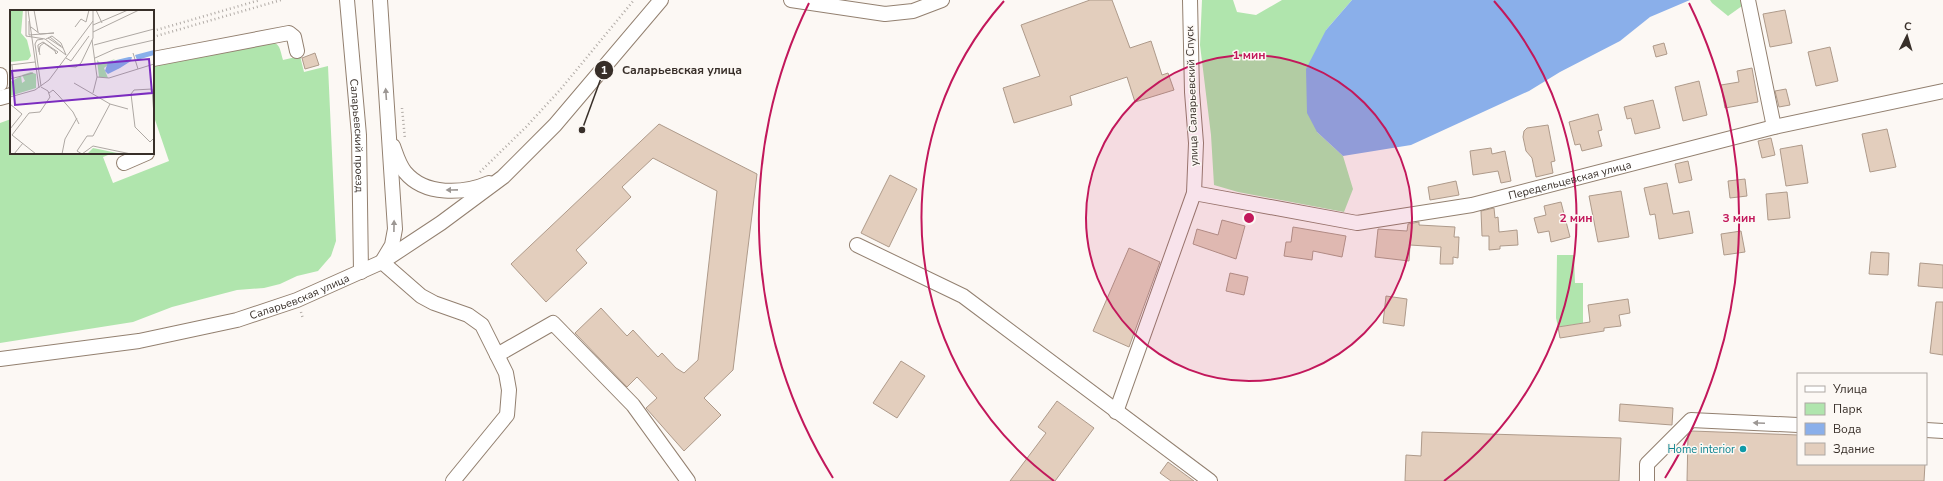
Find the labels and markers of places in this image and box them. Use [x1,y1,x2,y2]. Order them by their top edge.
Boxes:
callout: Саларьевская улица [594,58,751,82]
centre of rings [1242,211,1256,225]
place label: Home interior [1667,442,1735,457]
marker: Home interior [1738,444,1748,454]

